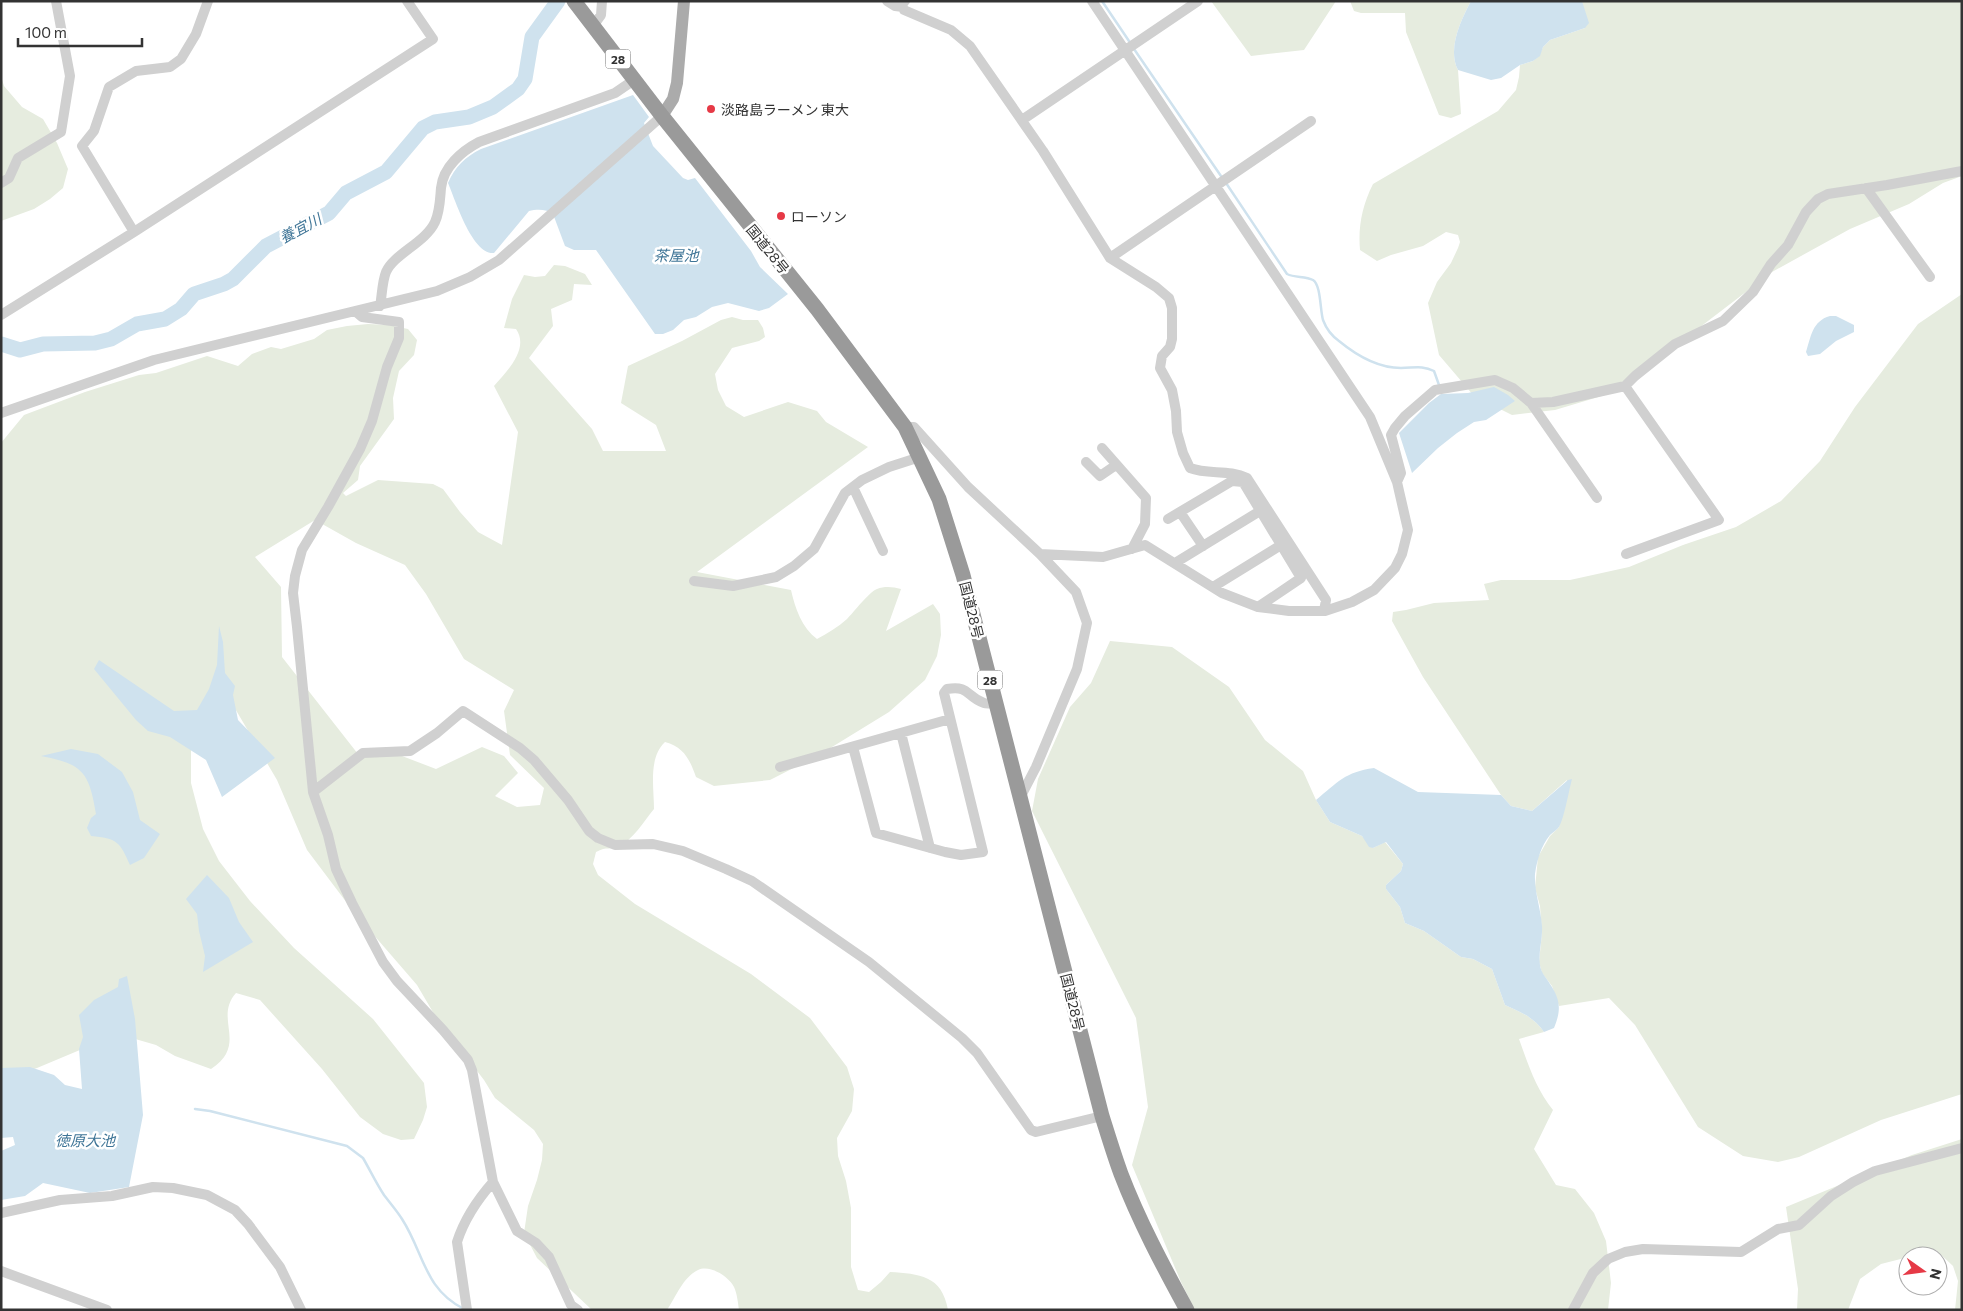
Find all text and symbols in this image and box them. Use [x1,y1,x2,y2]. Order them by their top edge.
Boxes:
scale bar [18,15,141,47]
text: 100 m [25,23,67,41]
road number: 28 [606,50,630,68]
place label: 淡路島ラーメン 東大 [721,101,849,118]
marker: 淡路島ラーメン 東大 [705,103,717,115]
place label: ローソン [791,208,847,225]
water label: 養宜川 [276,209,326,247]
marker: ローソン [775,210,787,222]
street label: 国道28号 [743,221,793,277]
water label: 茶屋池 [653,246,700,264]
street label: 国道28号 [957,580,987,640]
road number: 28 [978,670,1002,690]
street label: 国道28号 [1058,972,1088,1032]
water label: 徳原大池 [55,1131,117,1149]
north arrow [1898,1246,1948,1296]
text: N [1927,1267,1946,1281]

